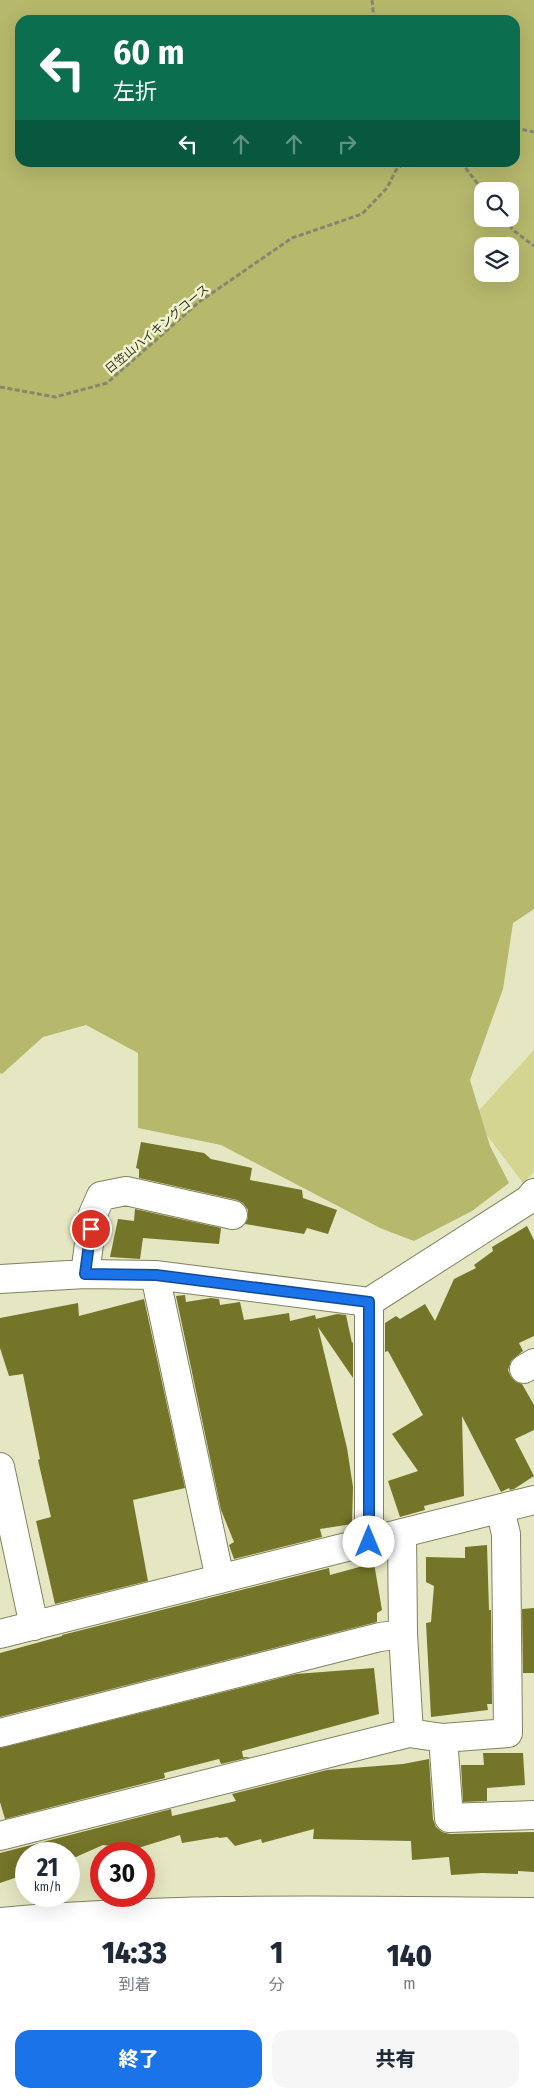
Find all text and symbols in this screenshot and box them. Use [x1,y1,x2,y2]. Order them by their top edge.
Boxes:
text: 60 m [113,31,184,73]
icon: left [30,35,95,100]
text: 左折 [113,78,157,105]
icon: left [174,130,202,158]
icon: ahead [227,130,255,158]
icon: ahead [280,130,308,158]
icon: right [333,130,361,158]
map controls [474,182,519,282]
button: search [474,182,519,227]
button: layers [474,237,519,282]
street label: 日笠山ハイキングコース [102,282,212,376]
pin [70,1208,112,1250]
icon: arrive [77,1215,105,1243]
position arrow [342,1515,394,1567]
speed limit sign: 30 [90,1842,155,1907]
text: 21 [37,1853,58,1883]
text: km/h [34,1880,61,1894]
text: 14:33 [102,1935,167,1971]
text: 1 [270,1935,283,1971]
text: 140 [387,1938,432,1974]
text: m [403,1974,416,1993]
text: 到着 [118,1975,150,1994]
text: 分 [269,1975,285,1994]
button: 終了 [15,2030,262,2088]
button: 共有 [272,2030,519,2088]

